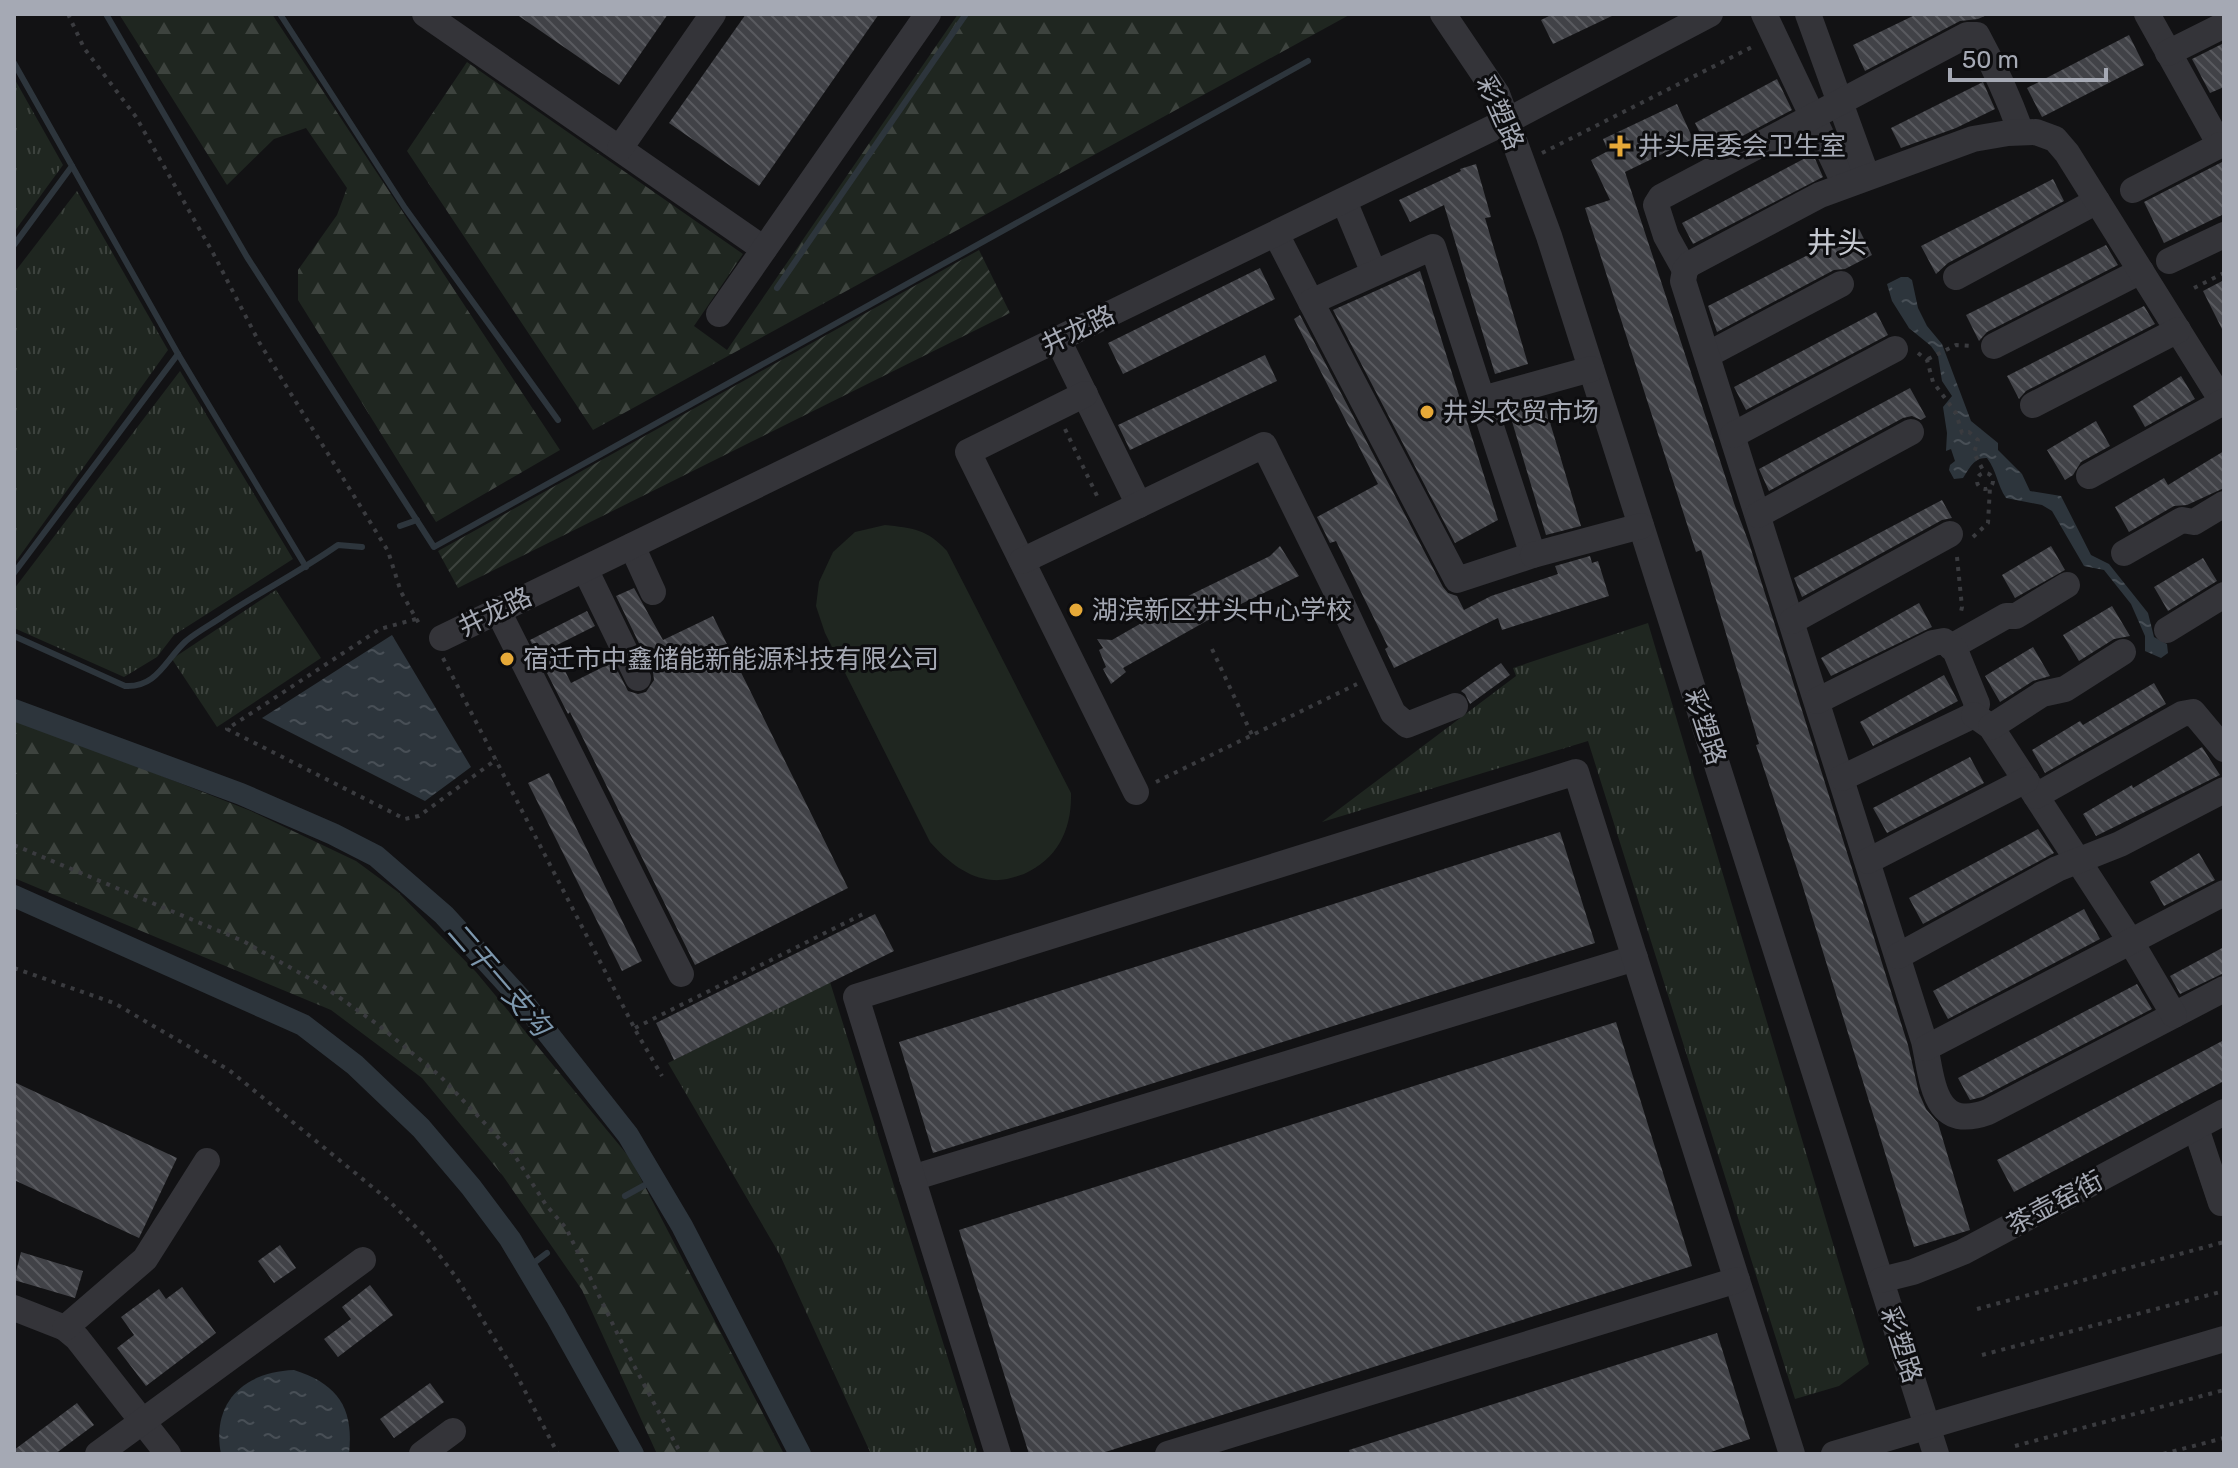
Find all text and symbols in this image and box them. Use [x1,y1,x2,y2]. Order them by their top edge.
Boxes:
scale bar [1950,32,2106,82]
text: 50 m [1962,46,2019,74]
street label: 彩塑路 [1470,71,1530,155]
place label: 井头居委会卫生室 [1638,131,1846,162]
marker: 井头居委会卫生室 [1609,135,1631,157]
district label: 井头 [1807,225,1867,261]
street label: 井龙路 [1036,299,1120,361]
place label: 井头农贸市场 [1443,397,1599,428]
marker: 井头农贸市场 [1418,403,1436,421]
street label: 井龙路 [453,581,537,643]
place label: 湖滨新区井头中心学校 [1092,595,1352,626]
marker: 湖滨新区井头中心学校 [1067,601,1085,619]
place label: 宿迁市中鑫储能新能源科技有限公司 [523,644,939,675]
marker: 宿迁市中鑫储能新能源科技有限公司 [498,650,516,668]
street label: 彩塑路 [1678,685,1732,769]
water label: 二干一支沟 [441,915,559,1045]
street label: 茶壶窑街 [2002,1165,2108,1241]
street label: 彩塑路 [1874,1303,1928,1387]

